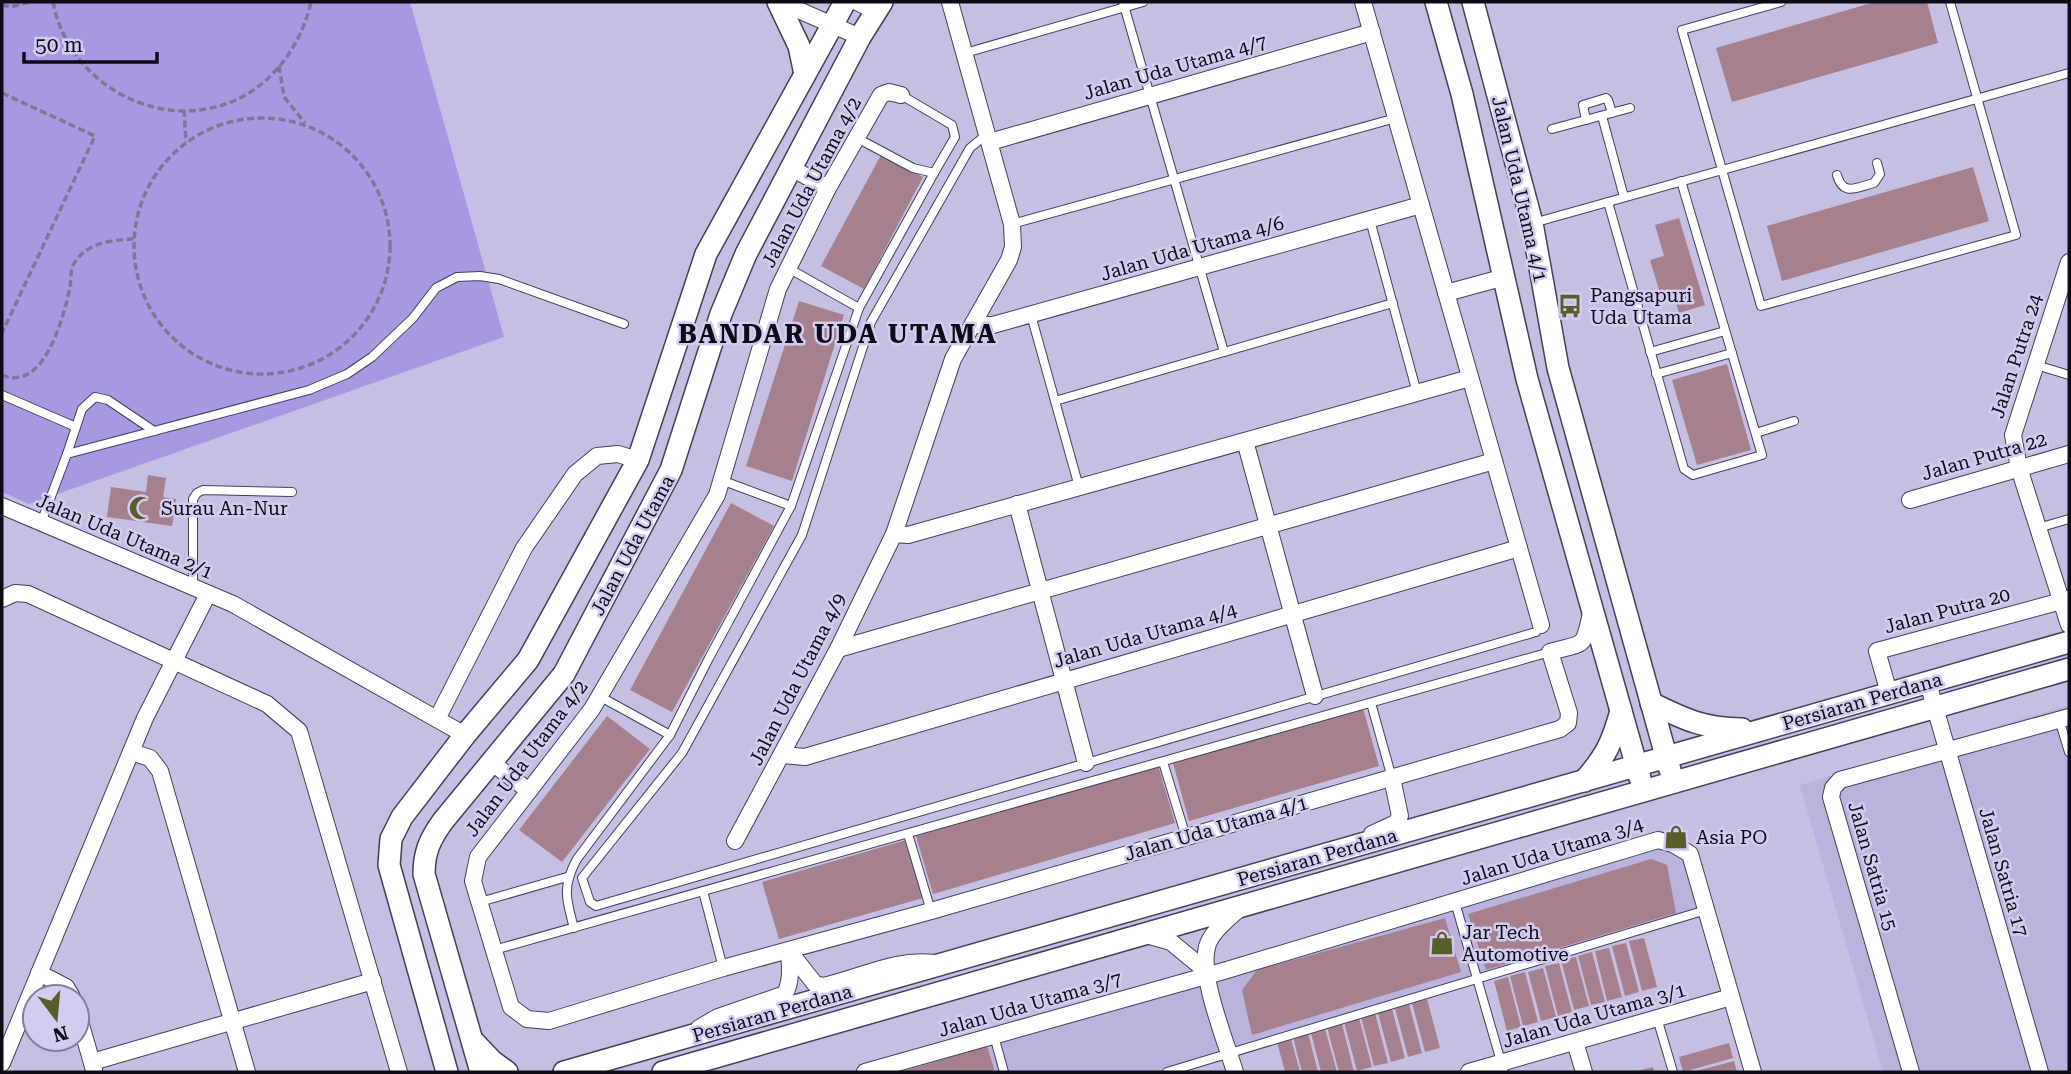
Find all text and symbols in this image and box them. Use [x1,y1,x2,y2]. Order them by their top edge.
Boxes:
scale bar [24,21,158,65]
street label: Jalan Uda Utama 4/7 [1081,30,1270,105]
text: 50 m [35,33,83,57]
street label: Jalan Uda Utama 4/2 [757,93,866,271]
street label: Jalan Uda Utama 4/1 [1487,94,1552,284]
street label: Jalan Uda Utama 4/6 [1098,211,1287,286]
place label: Pangsapuri Uda Utama [1590,284,1693,329]
street label: Jalan Putra 24 [1986,291,2047,421]
bus stop icon: Pangsapuri Uda Utama [1556,292,1584,320]
district label: BANDAR UDA UTAMA [678,319,998,349]
street label: Jalan Putra 22 [1919,428,2049,485]
street label: Jalan Uda Utama [586,470,679,619]
street label: Jalan Uda Utama 2/1 [33,489,217,584]
mosque icon: Surau An-Nur [127,494,155,522]
place label: Surau An-Nur [161,497,288,520]
street label: Jalan Putra 20 [1882,583,2013,638]
street label: Jalan Uda Utama 4/9 [744,589,851,769]
street label: Jalan Uda Utama 4/4 [1051,598,1240,673]
street label: Persiaran Perdana [1780,667,1945,735]
street label: Jalan Uda Utama 4/2 [460,676,593,841]
street label: Jalan Uda Utama 4/1 [1122,791,1311,866]
street label: Jalan Satria 15 [1843,799,1902,933]
street label: Jalan Satria 17 [1974,805,2033,940]
street label: Jalan Uda Utama 3/4 [1458,813,1647,890]
street label: Persiaran Perdana [1235,823,1400,891]
shop icon: Asia PO [1662,823,1690,851]
place label: Asia PO [1696,826,1767,849]
place label: Jar Tech Automotive [1462,921,1569,966]
shop icon: Jar Tech Automotive [1428,929,1456,957]
street label: Jalan Uda Utama 3/7 [936,967,1125,1042]
street label: Jalan Uda Utama 3/1 [1500,978,1689,1053]
street label: Persiaran Perdana [690,979,855,1047]
north arrow [21,983,91,1053]
text: N [50,1021,71,1047]

